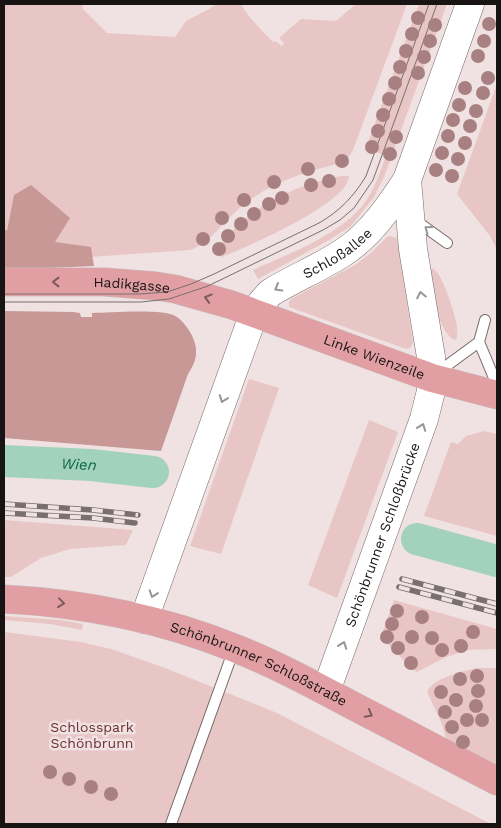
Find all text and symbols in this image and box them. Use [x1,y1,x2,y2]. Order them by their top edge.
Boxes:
street label: Schloßallee [300,225,375,282]
one-way arrow [424,226,434,235]
street label: Hadikgasse [94,274,171,296]
one-way arrow [52,277,60,287]
one-way arrow [275,282,284,292]
one-way arrow [416,290,426,299]
one-way arrow [204,294,212,304]
street label: Linke Wienzeile [321,331,427,383]
one-way arrow [219,394,229,402]
one-way arrow [416,423,426,431]
street label: Schönbrunner Schloßbrücke [342,440,423,629]
water label: Wien [61,455,98,475]
one-way arrow [149,589,159,598]
one-way arrow [58,597,66,608]
street label: Schönbrunner Schloßstraße [168,619,350,709]
one-way arrow [337,642,347,650]
one-way arrow [364,708,373,718]
park label: Schlosspark Schönbrunn [50,719,134,751]

